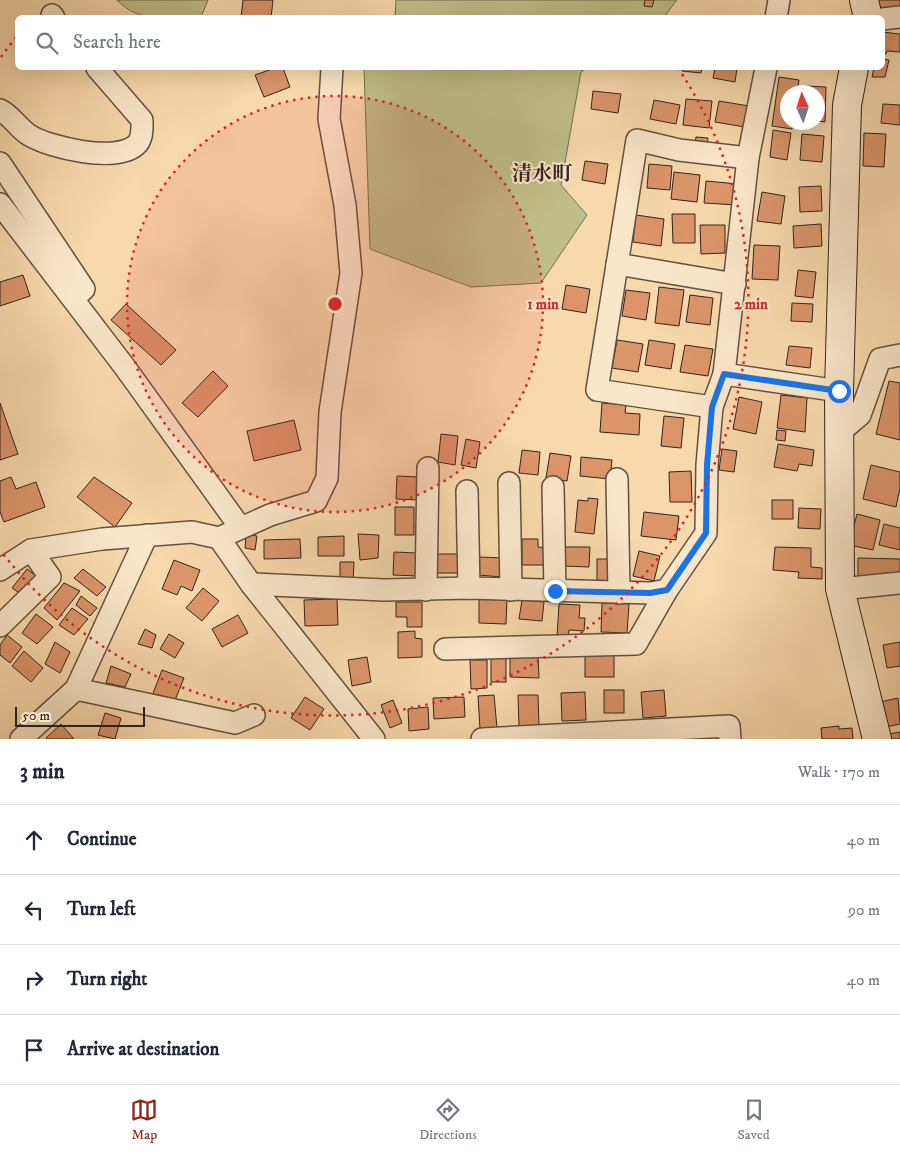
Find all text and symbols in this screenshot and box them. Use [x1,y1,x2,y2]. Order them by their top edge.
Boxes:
search box [15,15,885,70]
icon: search [33,29,61,57]
text: Search here [73,31,161,54]
north arrow [780,85,825,130]
district label: 清水町 [512,162,573,187]
centre of rings [326,295,344,313]
text: 1 min [527,295,559,314]
text: 2 min [734,295,768,314]
route start [828,380,851,403]
route end [544,580,567,603]
scale bar [15,704,145,727]
text: 50 m [22,707,50,725]
text: 3 min [20,759,65,785]
text: Walk · 170 m [798,762,880,782]
icon: ahead [20,826,48,854]
text: Continue [67,828,137,851]
text: 40 m [847,830,880,850]
icon: left [20,896,48,924]
text: Turn left [67,898,136,921]
text: 90 m [848,900,880,920]
icon: right [20,966,48,994]
text: Turn right [67,968,147,991]
text: 40 m [847,970,880,990]
icon: arrive [20,1036,48,1064]
text: Arrive at destination [67,1038,219,1061]
tab: Map [130,1096,158,1144]
tab: Directions [419,1096,477,1144]
tab: Saved [738,1096,770,1144]

